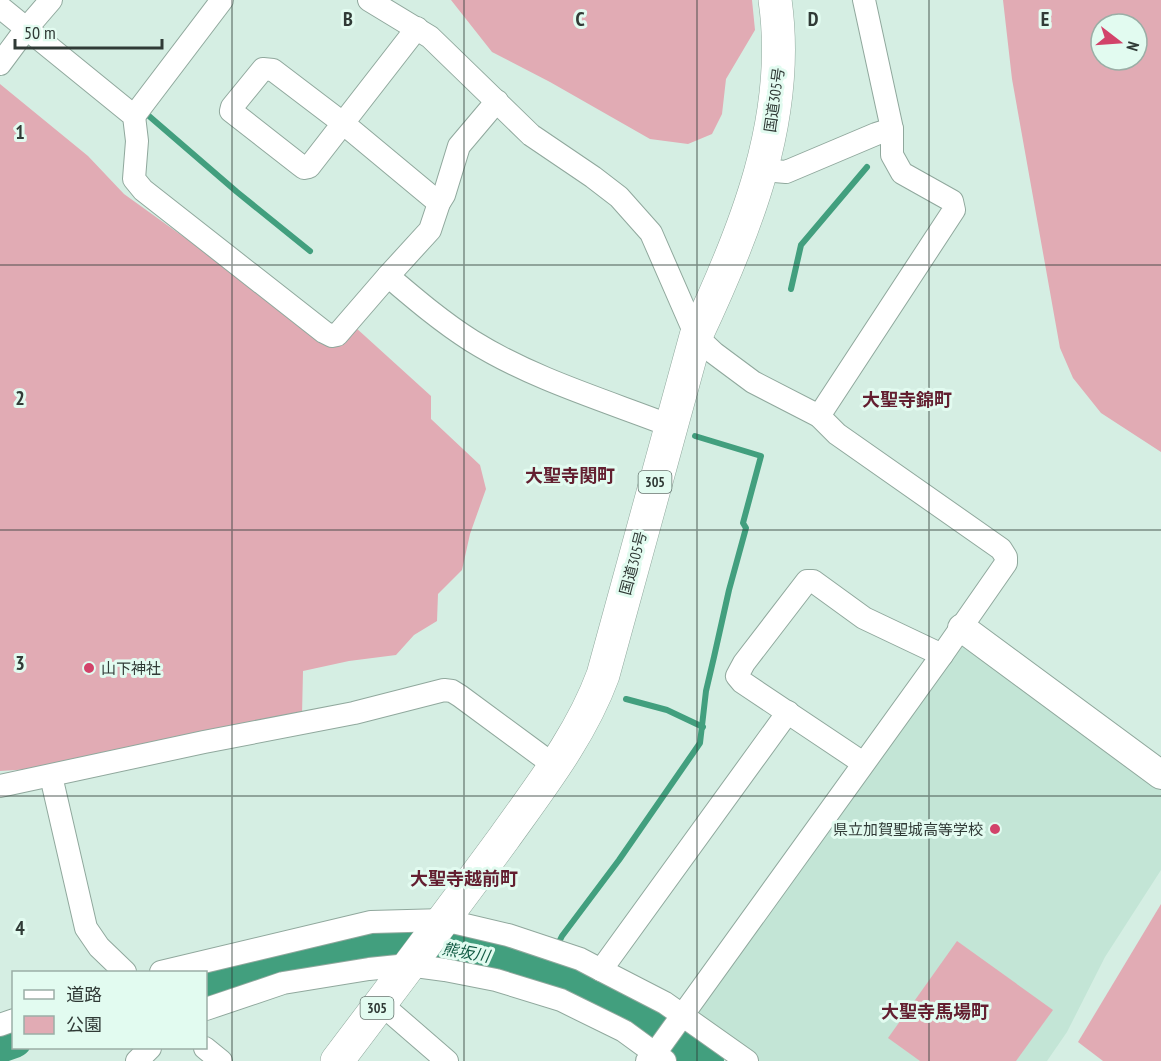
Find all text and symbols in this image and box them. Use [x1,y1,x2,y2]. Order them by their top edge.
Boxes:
text: B [343,6,353,32]
text: C [575,6,585,32]
text: D [808,6,819,32]
text: E [1041,6,1049,32]
scale bar [15,12,162,50]
north arrow [1089,12,1149,72]
text: 50 m [24,21,56,44]
text: N [1123,39,1144,53]
street label: 国道305号 [760,66,788,134]
text: 1 [15,119,25,145]
text: 2 [15,385,25,411]
district label: 大聖寺錦町 [862,388,952,411]
district label: 大聖寺関町 [525,464,615,487]
road number: 305 [638,471,672,493]
street label: 国道305号 [615,529,651,597]
text: 3 [15,650,25,676]
place label: 山下神社 [101,659,161,678]
marker: 山下神社 [82,661,96,675]
place label: 県立加賀聖城高等学校 [833,820,983,839]
marker: 県立加賀聖城高等学校 [988,822,1002,836]
district label: 大聖寺越前町 [410,867,518,890]
text: 4 [15,915,25,941]
water label: 熊坂川 [441,938,493,966]
legend [12,971,207,1049]
text: 道路 [66,983,102,1006]
road number: 305 [360,997,394,1019]
district label: 大聖寺馬場町 [881,1000,989,1023]
text: 公園 [66,1013,102,1036]

